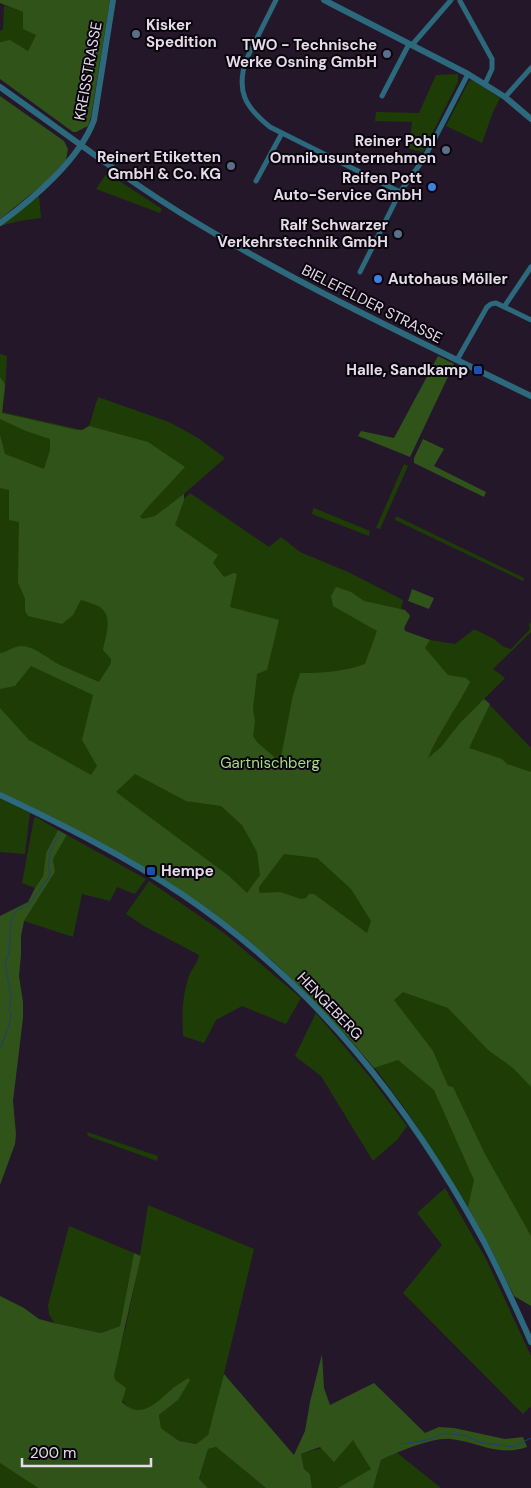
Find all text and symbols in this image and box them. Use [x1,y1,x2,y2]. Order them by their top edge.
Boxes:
place label: Kisker Spedition [146,15,217,52]
street label: KREISSTRASSE [69,20,107,122]
marker: Kisker Spedition [130,28,142,40]
place label: TWO - Technische Werke Osning GmbH [226,35,377,72]
marker: TWO - Technische Werke Osning GmbH [381,48,393,60]
place label: Reiner Pohl Omnibusunternehmen [270,131,436,168]
marker: Reiner Pohl Omnibusunternehmen [440,144,452,156]
place label: Reinert Etiketten GmbH & Co. KG [97,147,221,184]
marker: Reinert Etiketten GmbH & Co. KG [225,160,237,172]
place label: Reifen Pott Auto-Service GmbH [273,168,422,205]
marker: Reifen Pott Auto-Service GmbH [426,181,438,193]
place label: Ralf Schwarzer Verkehrstechnik GmbH [217,215,388,252]
marker: Ralf Schwarzer Verkehrstechnik GmbH [392,228,404,240]
street label: BIELEFELDER STRASSE [298,260,446,348]
place label: Autohaus Möller [388,269,508,289]
marker: Autohaus Möller [372,273,384,285]
place label: Halle, Sandkamp [346,360,468,380]
marker: Halle, Sandkamp [472,364,484,376]
park label: Gartnischberg [220,753,320,773]
place label: Hempe [161,861,214,881]
marker: Hempe [145,865,157,877]
street label: HENGEBERG [293,968,367,1044]
scale bar [22,1436,151,1468]
text: 200 m [30,1443,76,1463]

